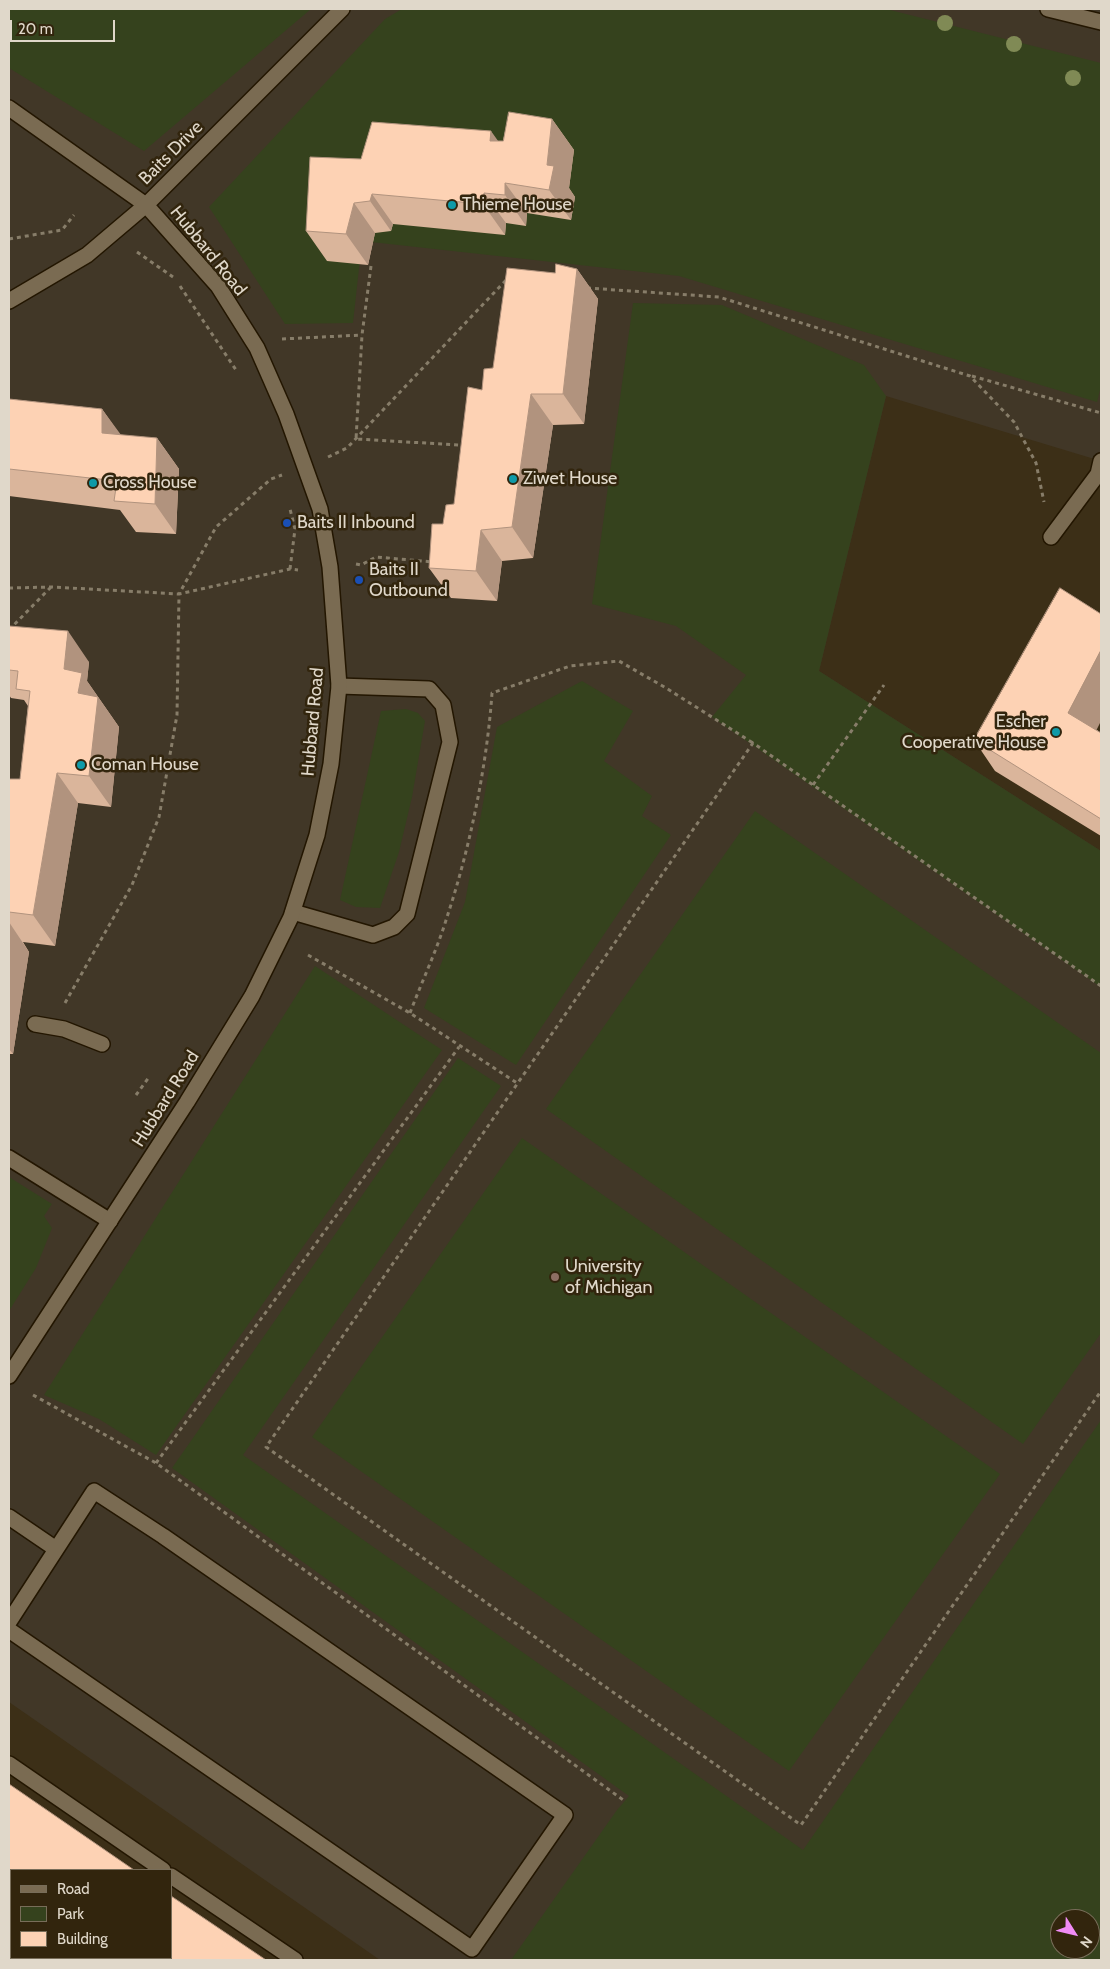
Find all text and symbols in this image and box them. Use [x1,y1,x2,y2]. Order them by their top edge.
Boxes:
scale bar [12,10,118,42]
text: 20 m [18,20,53,38]
street label: Baits Drive [135,117,207,189]
place label: Thieme House [462,194,572,216]
marker: Thieme House [446,199,458,211]
street label: Hubbard Road [165,202,251,300]
place label: Ziwet House [523,468,617,490]
place label: Cross House [103,472,197,494]
marker: Ziwet House [507,473,519,485]
marker: Cross House [87,477,99,489]
place label: Baits II Inbound [297,512,415,534]
marker: Baits II Inbound [281,517,293,529]
place label: Baits II Outbound [369,559,448,602]
marker: Baits II Outbound [353,574,365,586]
street label: Hubbard Road [297,667,329,777]
place label: Escher Cooperative House [902,711,1046,754]
marker: Escher Cooperative House [1050,726,1062,738]
place label: Coman House [91,754,199,776]
marker: Coman House [75,759,87,771]
street label: Hubbard Road [128,1047,204,1151]
place label: University of Michigan [565,1256,652,1298]
marker: University of Michigan [549,1271,561,1283]
legend [10,1869,172,1959]
text: Road [57,1880,90,1898]
text: Park [57,1905,84,1923]
north arrow [1050,1909,1100,1959]
text: Building [57,1930,108,1948]
text: N [1076,1933,1097,1952]

